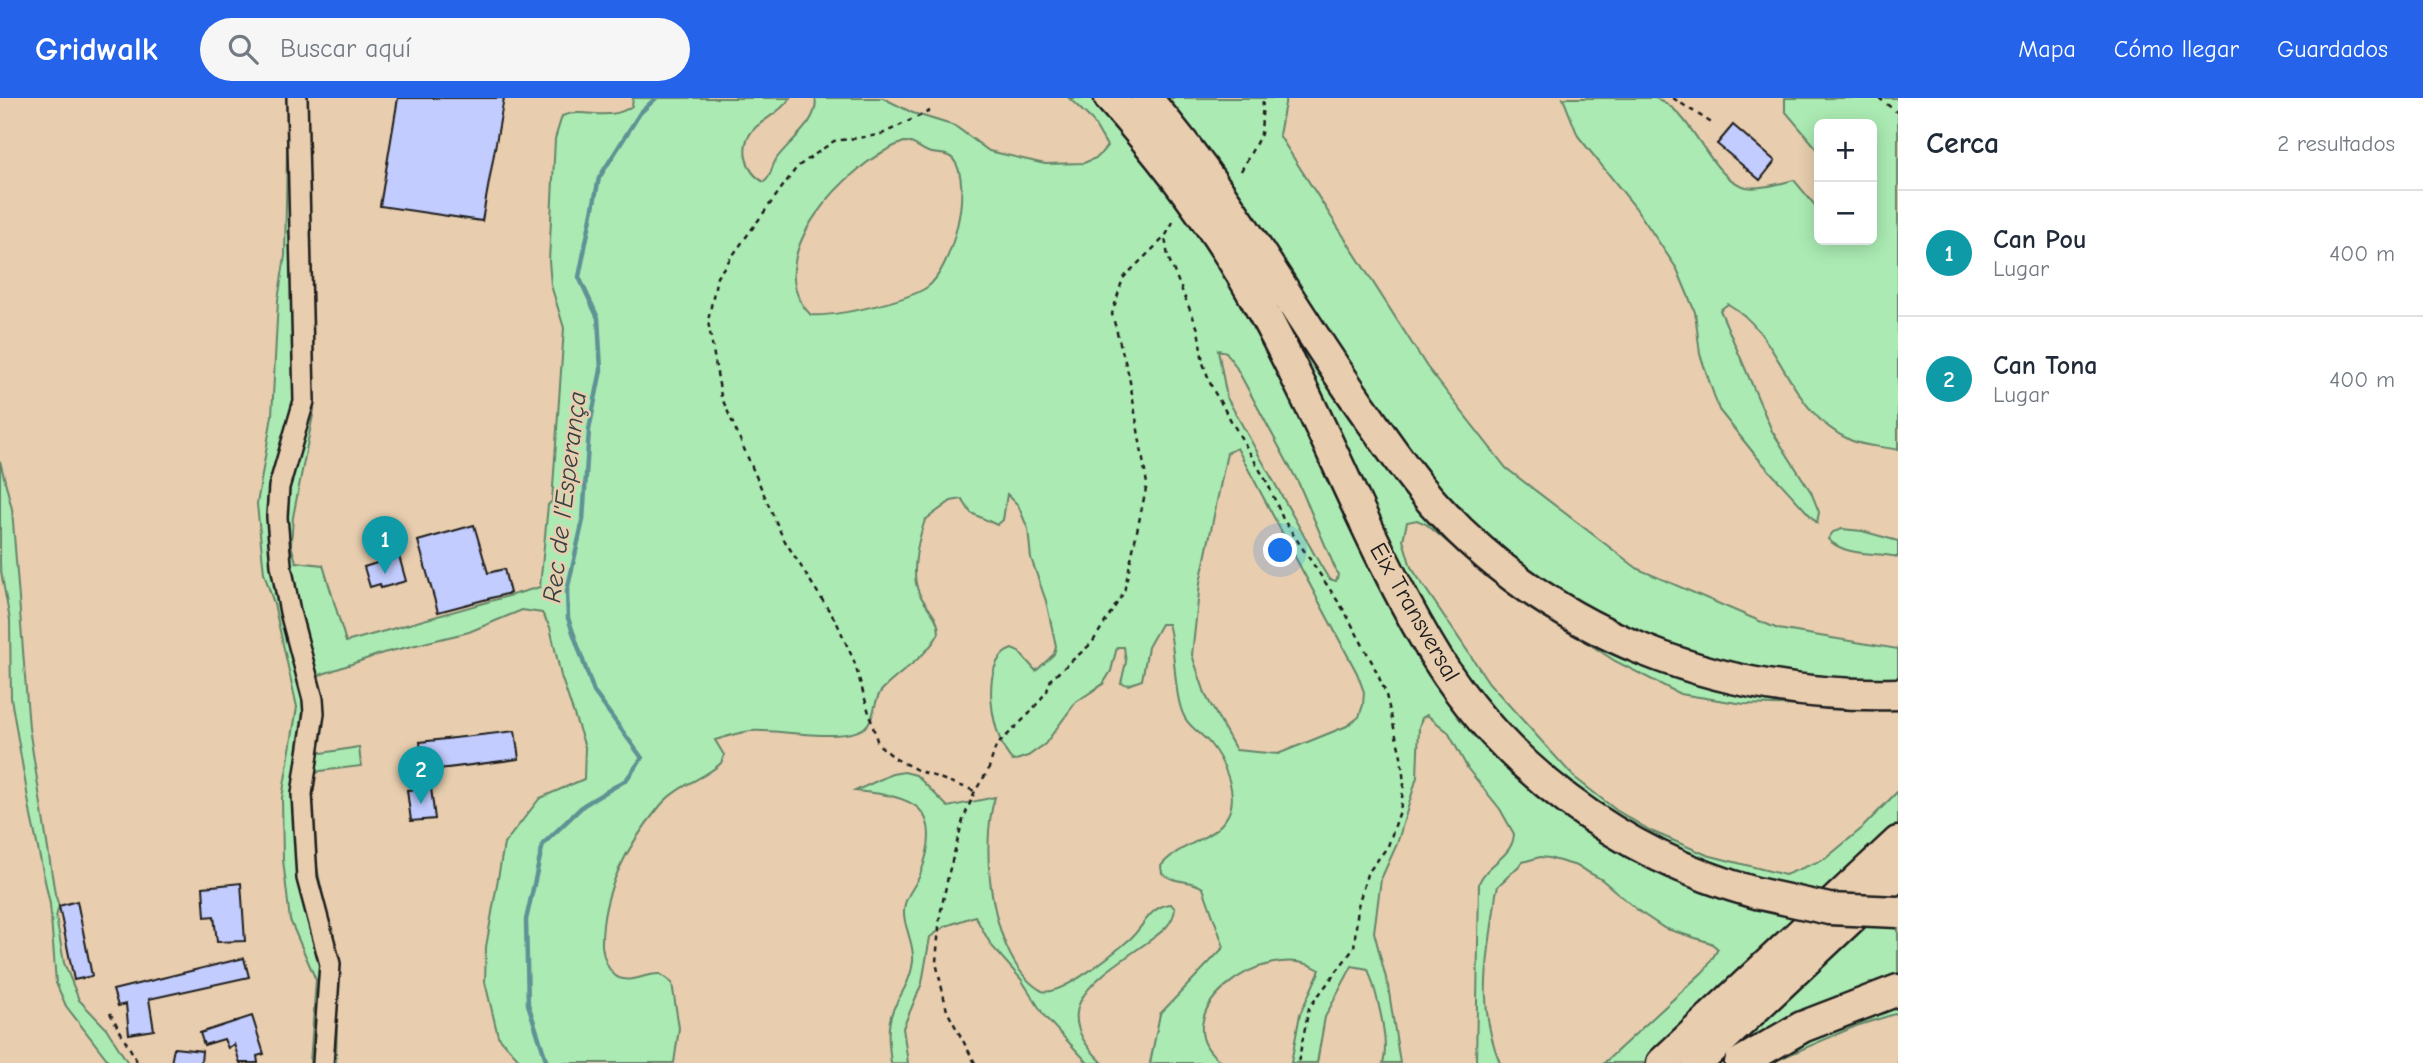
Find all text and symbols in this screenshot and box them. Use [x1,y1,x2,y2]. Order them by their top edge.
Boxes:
search box [200,18,690,81]
text: Gridwalk [35,30,158,68]
icon: search [224,30,262,68]
text: Buscar aquí [280,34,411,64]
text: Mapa [2018,35,2076,63]
text: Cómo llegar [2114,35,2239,63]
text: Guardados [2277,35,2388,63]
map controls [1814,119,1877,245]
button: + [1814,119,1877,182]
text: Cerca [1926,126,1999,161]
text: 2 resultados [2277,130,2395,157]
button: − [1814,182,1877,245]
text: Can Pou [1993,225,2087,255]
text: 1 [1944,240,1954,267]
text: 400 m [2329,240,2395,267]
text: Lugar [1993,255,2049,282]
text: Can Tona [1993,351,2098,381]
text: 2 [1943,366,1955,393]
text: 400 m [2329,366,2395,393]
text: Lugar [1993,381,2049,408]
water label: Rec de l'Esperança [537,390,593,604]
pin: 1 [362,516,408,574]
your location [1263,533,1297,567]
street label: Eix Transversal [1364,538,1466,686]
pin: 2 [398,746,444,804]

